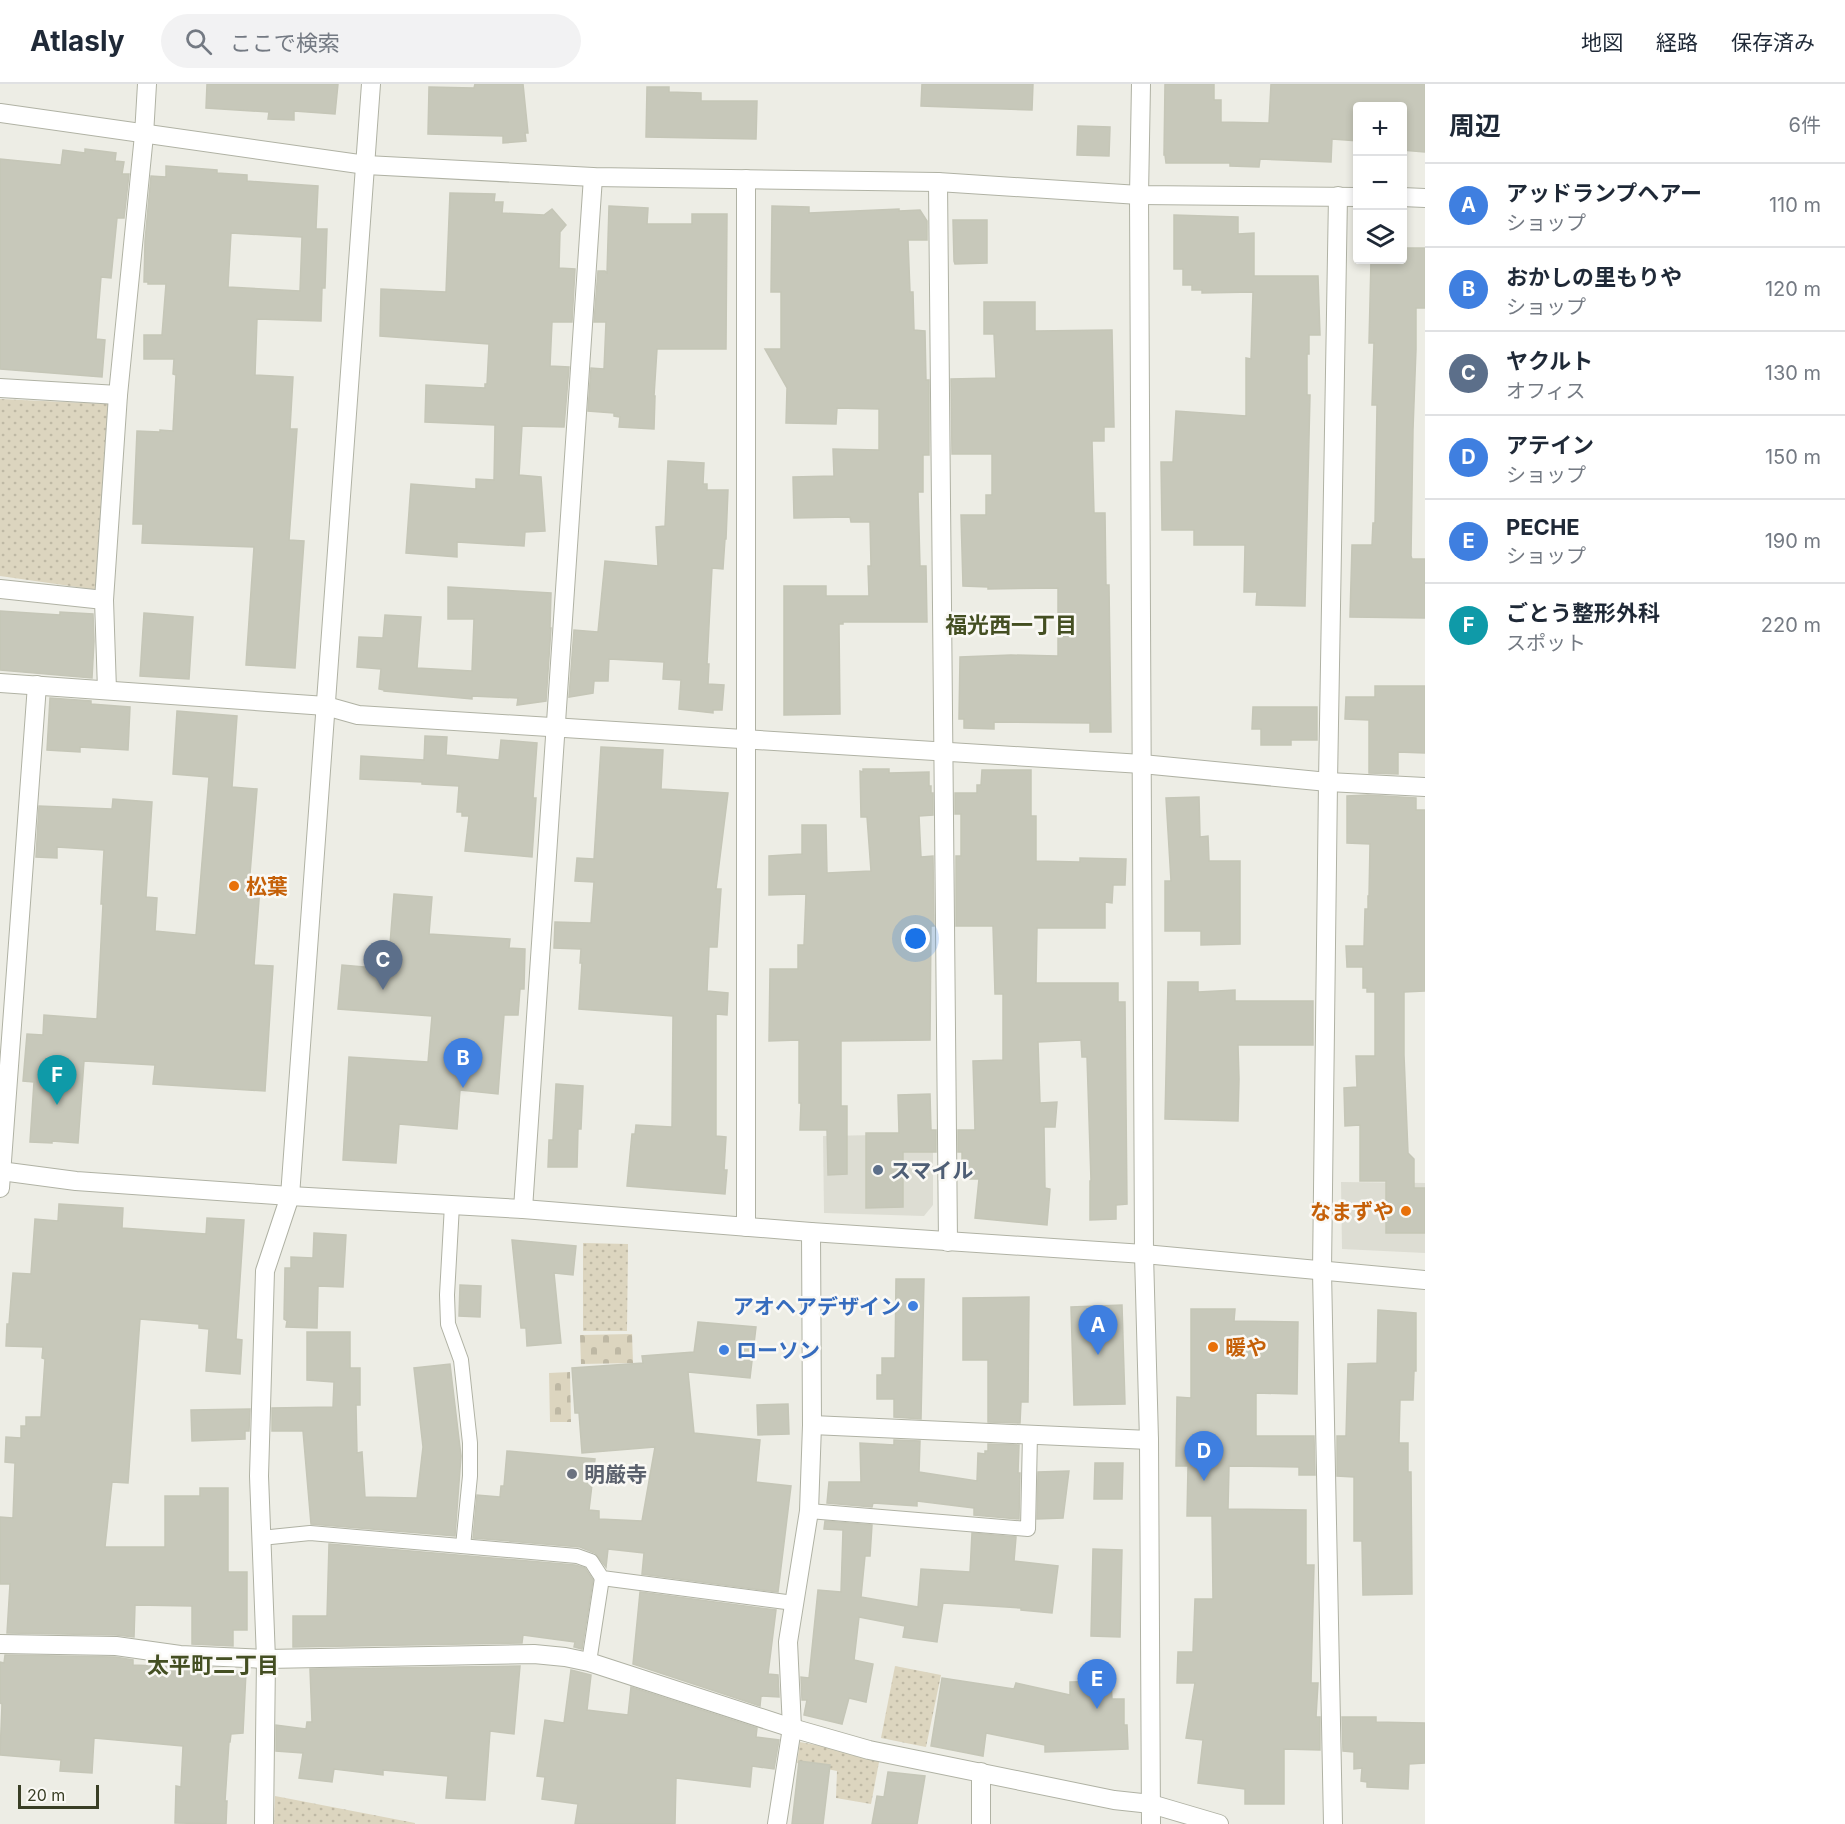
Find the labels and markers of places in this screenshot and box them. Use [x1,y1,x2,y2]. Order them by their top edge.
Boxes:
place label: 松葉 [246,874,288,899]
marker: 松葉 [227,879,241,893]
pin: C [364,940,403,990]
pin: B [444,1038,482,1088]
pin: F [38,1056,76,1105]
place label: スマイル [890,1158,973,1183]
marker: スマイル [871,1163,885,1177]
place label: なまずや [1310,1199,1394,1224]
marker: なまずや [1399,1204,1413,1218]
place label: アオヘアデザイン [733,1294,901,1319]
marker: アオヘアデザイン [906,1299,920,1313]
pin: A [1078,1306,1118,1355]
place label: 暖や [1225,1335,1267,1360]
place label: ローソン [736,1338,820,1363]
marker: 暖や [1206,1340,1220,1354]
marker: ローソン [717,1343,731,1357]
pin: D [1184,1432,1224,1481]
place label: 明厳寺 [584,1462,647,1487]
marker: 明厳寺 [565,1467,579,1481]
pin: E [1078,1660,1116,1709]

